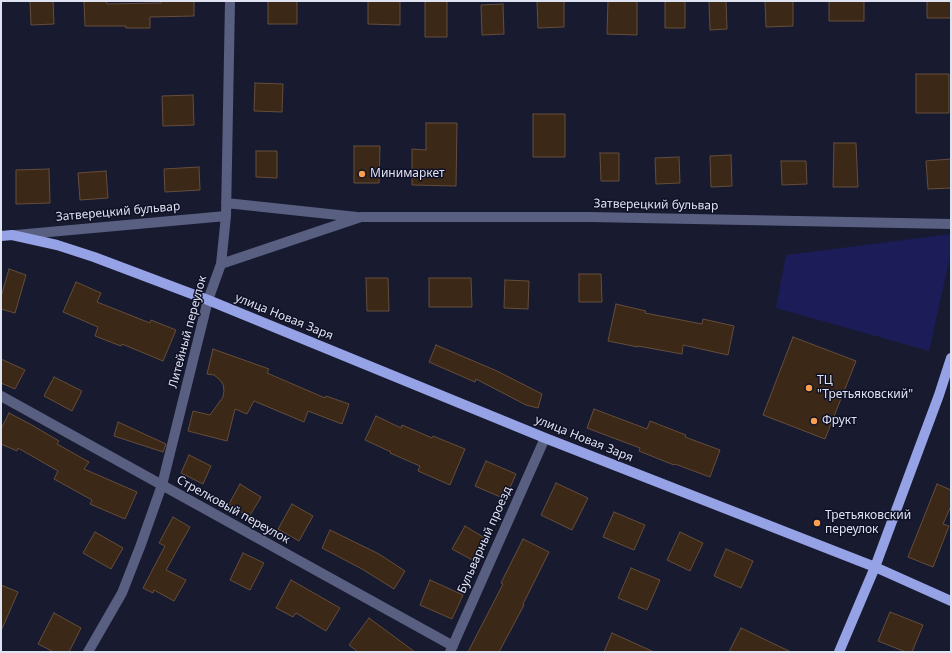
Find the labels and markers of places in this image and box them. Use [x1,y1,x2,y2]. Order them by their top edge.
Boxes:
place label: Минимаркет [370,167,445,181]
marker: Минимаркет [357,169,367,179]
place label: ТЦ "Третьяковский" [817,374,913,402]
marker: ТЦ "Третьяковский" [804,383,814,393]
place label: Фрукт [822,414,857,428]
marker: Фрукт [809,416,819,426]
place label: Третьяковский переулок [825,509,911,537]
marker: Третьяковский переулок [812,518,822,528]

